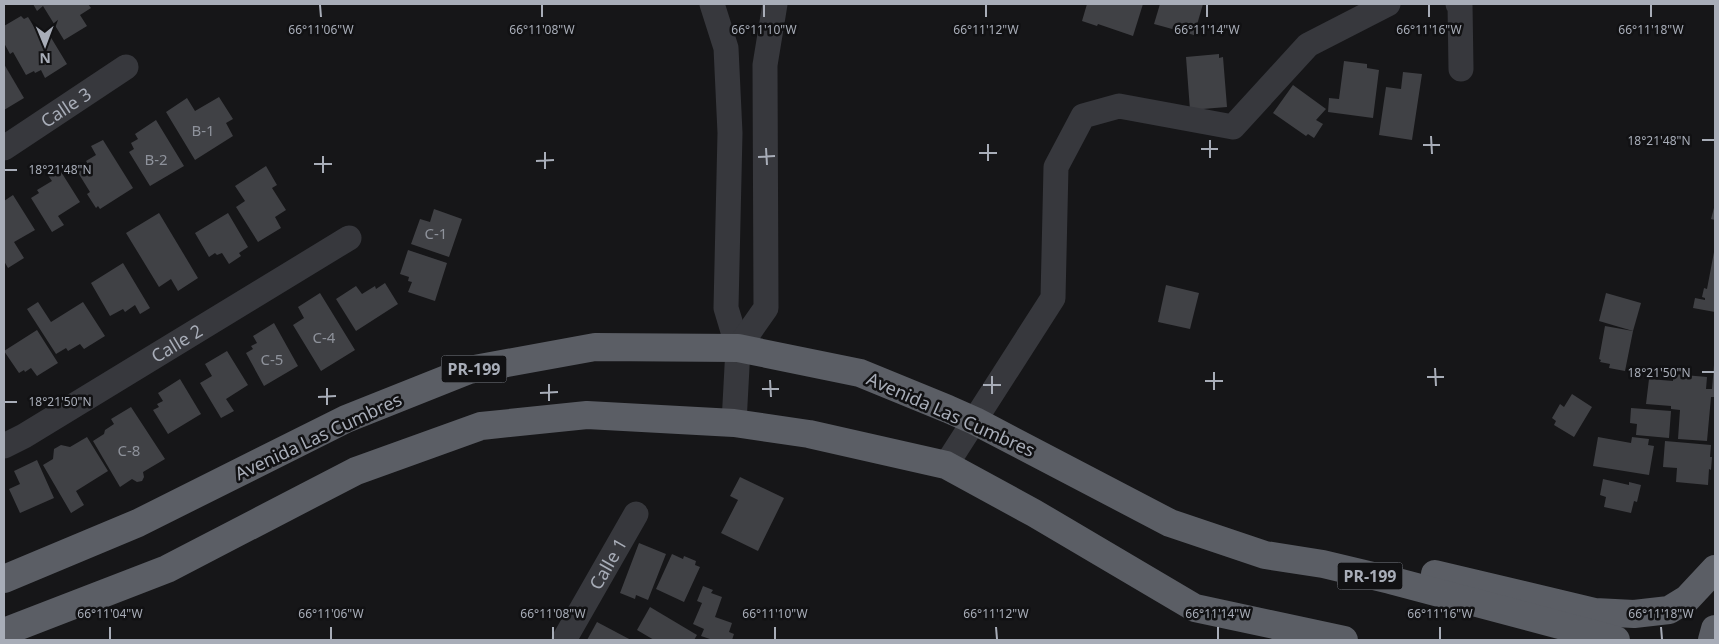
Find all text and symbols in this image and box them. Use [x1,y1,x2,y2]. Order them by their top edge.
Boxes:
north arrow [20,20,70,70]
text: 66°11'06"W [288,21,354,38]
text: 66°11'08"W [509,21,575,38]
text: 66°11'10"W [731,21,797,38]
text: 66°11'12"W [953,21,1019,38]
text: 66°11'14"W [1174,21,1240,38]
text: 66°11'16"W [1396,21,1462,38]
text: 66°11'18"W [1618,21,1684,38]
text: N [39,49,51,68]
street label: Calle 3 [36,82,96,133]
house number: B-1 [191,120,215,140]
text: 18°21'48"N [1627,132,1691,149]
house number: B-2 [144,149,168,169]
text: 18°21'48"N [28,161,92,178]
house number: C-1 [425,223,447,243]
street label: Calle 2 [146,318,207,368]
house number: C-4 [313,327,336,347]
house number: C-5 [261,349,283,369]
road number: PR-199 [442,356,506,382]
text: 18°21'50"N [1627,364,1691,381]
street label: Avenida Las Cumbres [863,366,1039,462]
street label: Avenida Las Cumbres [231,387,405,485]
text: 18°21'50"N [28,393,92,410]
house number: C-8 [118,440,140,460]
street label: Calle 1 [583,533,632,594]
road number: PR-199 [1338,562,1402,590]
text: 66°11'04"W [77,605,143,622]
text: 66°11'06"W [298,605,364,622]
text: 66°11'08"W [520,605,586,622]
text: 66°11'10"W [742,605,808,622]
text: 66°11'12"W [963,605,1029,622]
text: 66°11'14"W [1185,605,1251,622]
text: 66°11'16"W [1407,605,1473,622]
text: 66°11'18"W [1628,605,1694,622]

